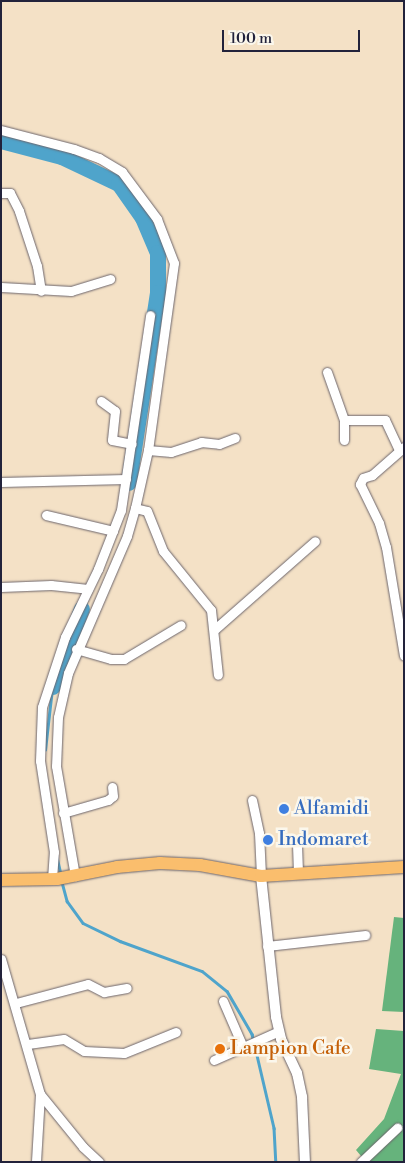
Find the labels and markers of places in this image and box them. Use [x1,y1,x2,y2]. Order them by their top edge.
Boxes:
place label: Alfamidi [294,798,369,820]
marker: Alfamidi [278,803,290,815]
place label: Indomaret [278,829,369,851]
marker: Indomaret [262,834,274,846]
place label: Lampion Cafe [230,1038,351,1060]
marker: Lampion Cafe [214,1043,226,1055]

